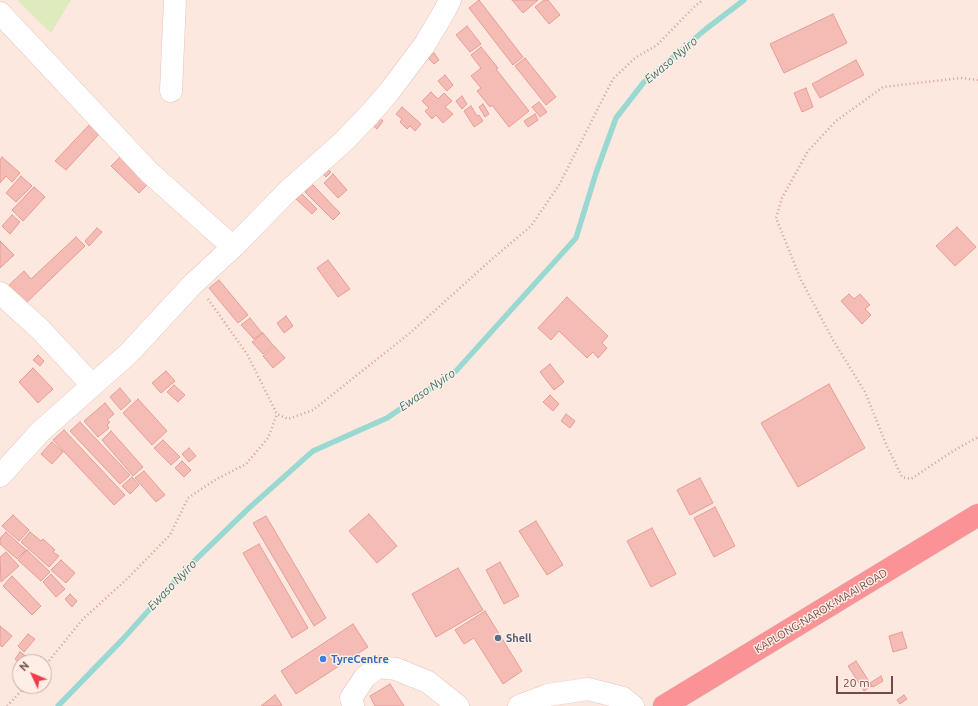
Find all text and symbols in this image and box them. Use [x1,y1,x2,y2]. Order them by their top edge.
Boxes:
water label: Ewaso Nyiro [642,34,700,86]
water label: Ewaso Nyiro [396,366,458,414]
water label: Ewaso Nyiro [144,557,200,613]
street label: KAPLONG-NAROK-MAAI ROAD [752,566,890,656]
place label: Shell [506,631,532,645]
marker: Shell [493,633,503,643]
place label: TyreCentre [331,652,389,666]
north arrow [12,654,52,694]
marker: TyreCentre [318,654,328,664]
text: N [17,659,31,673]
scale bar [838,668,895,694]
text: 20 m [843,676,870,689]

